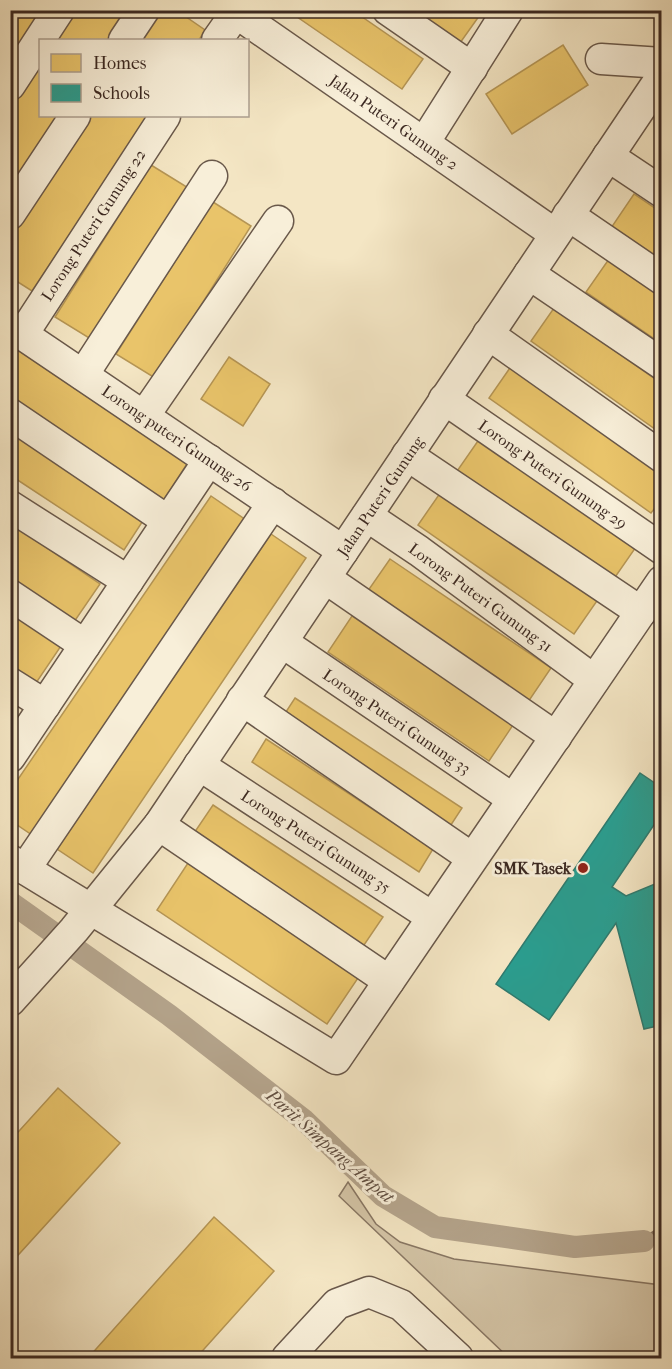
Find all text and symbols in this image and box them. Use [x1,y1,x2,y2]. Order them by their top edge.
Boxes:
legend [39,39,249,117]
text: Homes [93,53,147,74]
street label: Jalan Puteri Gunung 2 [324,70,462,174]
text: Schools [93,83,150,104]
street label: Lorong Puteri Gunung 22 [37,146,150,305]
street label: Lorong puteri Gunung 26 [98,381,256,496]
street label: Lorong Puteri Gunung 29 [475,416,631,533]
street label: Jalan Puteri Gunung [332,432,428,562]
street label: Lorong Puteri Gunung 31 [405,539,556,656]
street label: Lorong Puteri Gunung 33 [319,665,474,778]
street label: Lorong Puteri Gunung 35 [237,786,394,897]
place label: SMK Tasek [494,859,572,878]
marker: SMK Tasek [576,861,590,875]
water label: Parit Simpang Ampat [261,1084,399,1209]

